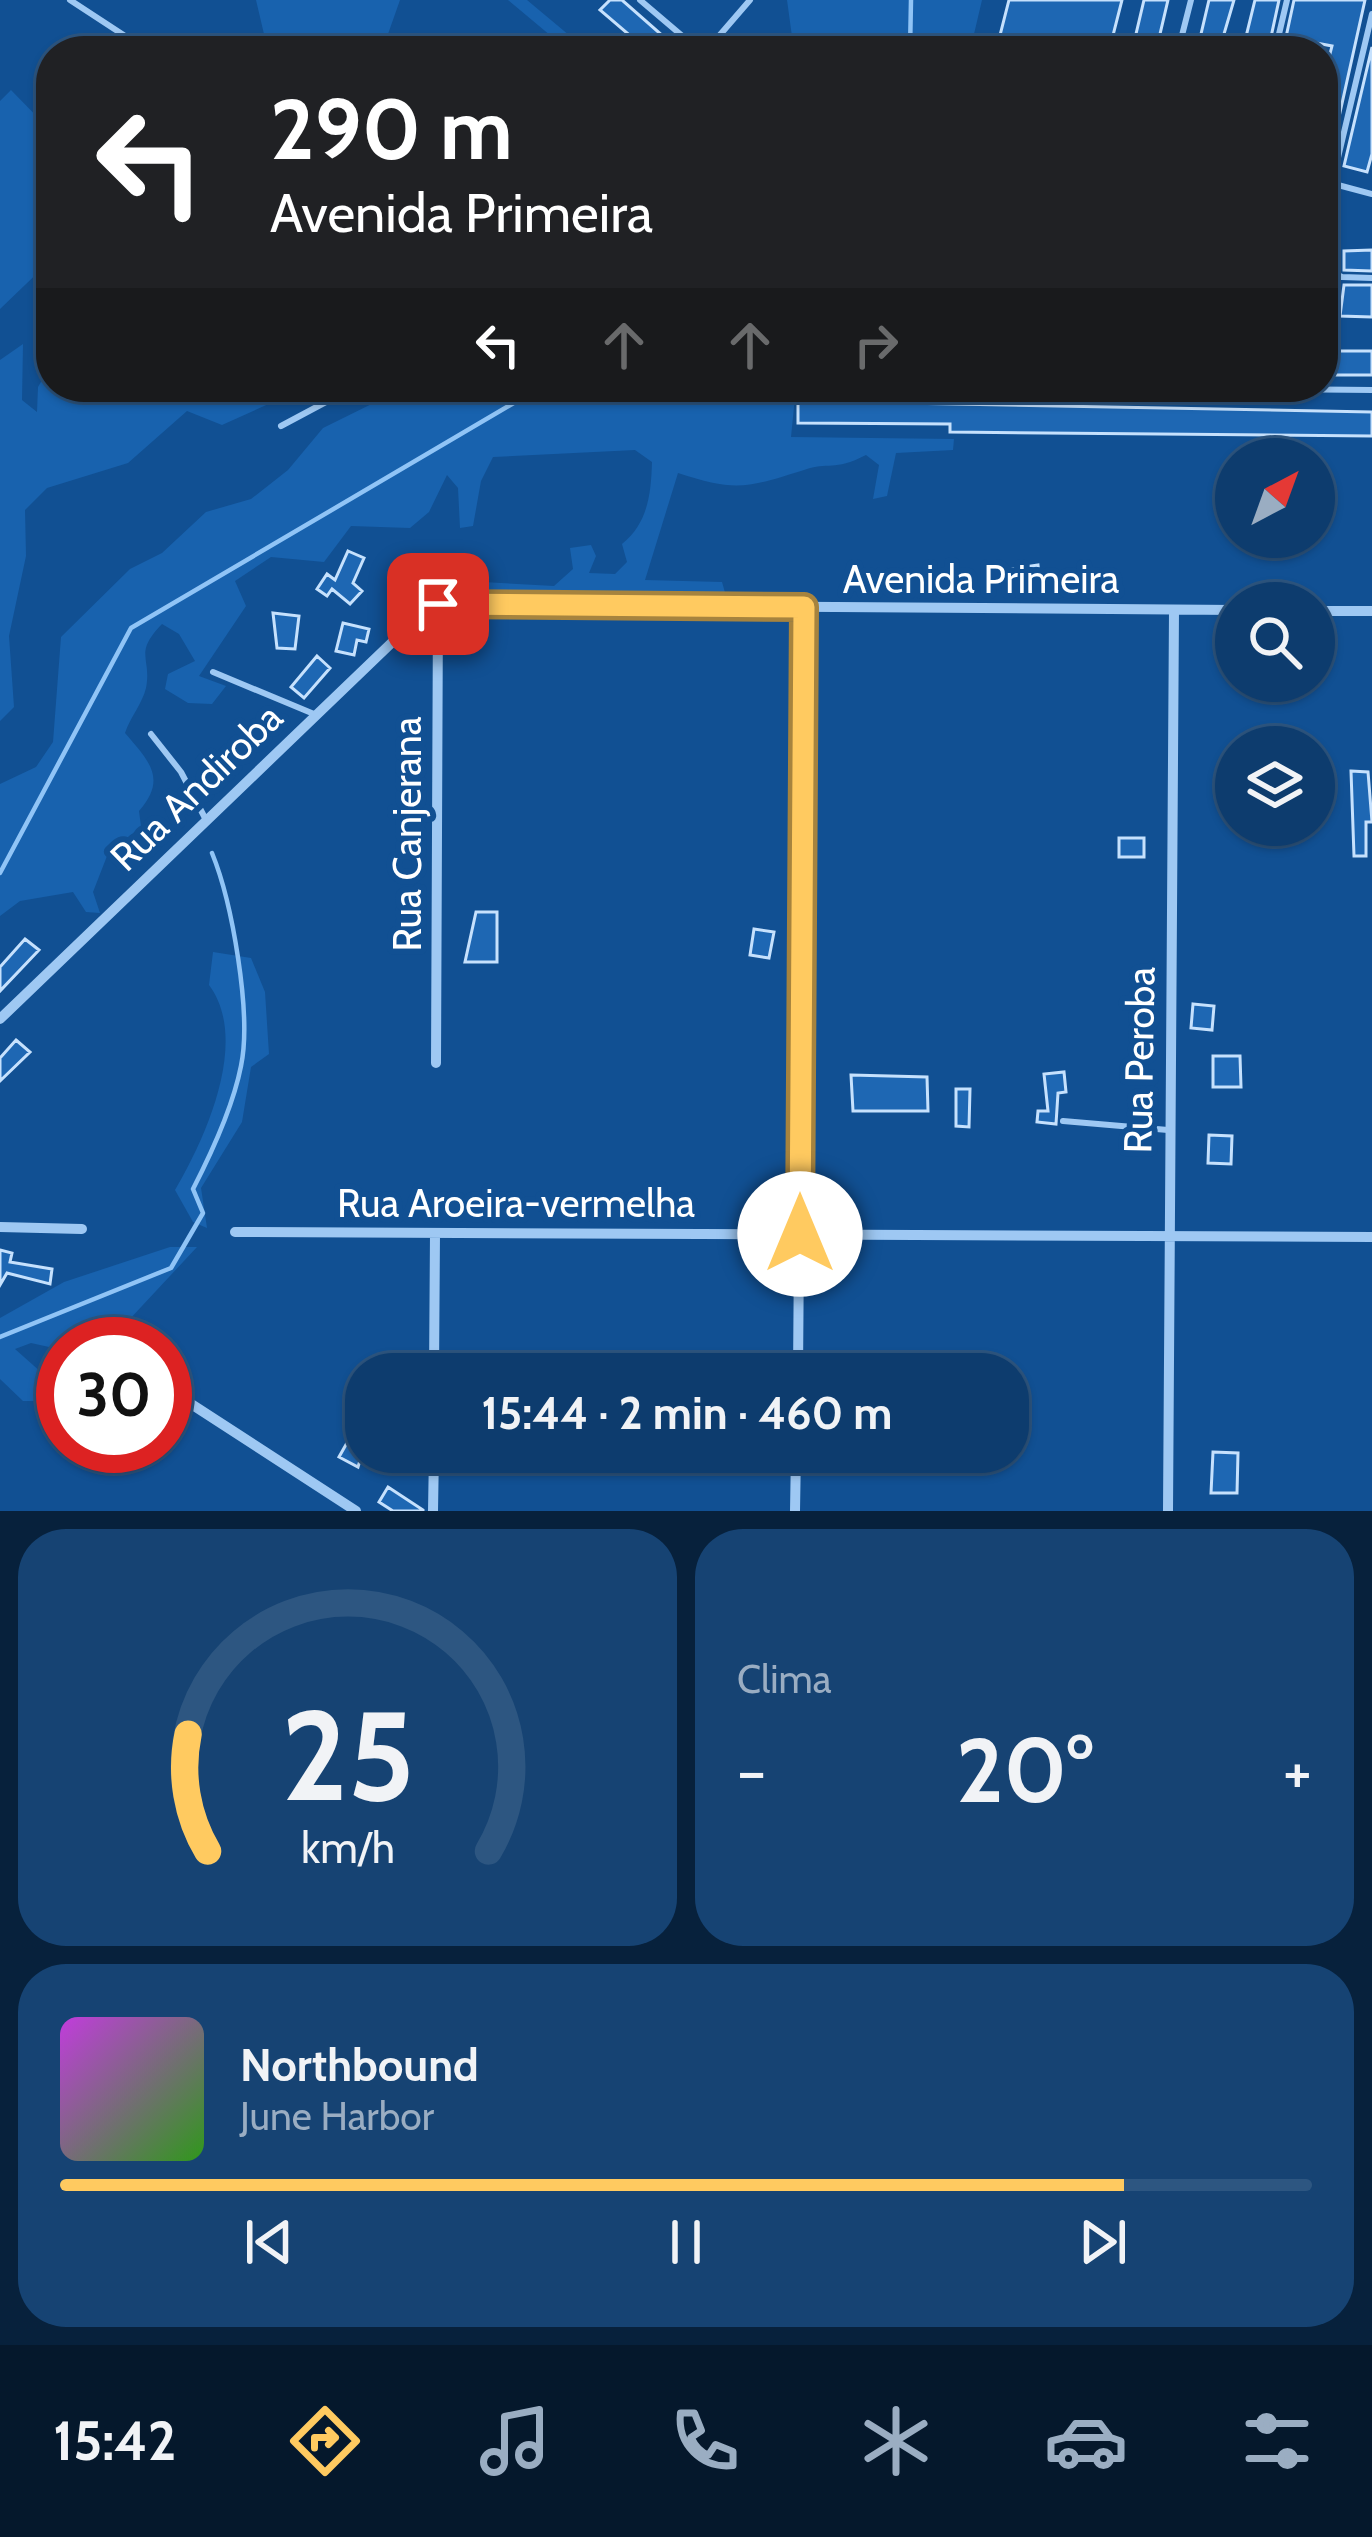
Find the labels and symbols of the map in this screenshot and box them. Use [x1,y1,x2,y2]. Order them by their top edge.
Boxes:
north arrow [1215,438,1335,558]
pin [387,553,489,655]
street label: Avenida Primeira [843,555,1120,603]
street label: Rua Andiroba [100,693,292,881]
street label: Rua Canjerana [383,716,431,952]
street label: Rua Peroba [1113,966,1165,1154]
position arrow [737,1171,863,1297]
street label: Rua Aroeira-vermelha [337,1179,695,1227]
speed limit sign: 30 [36,1317,192,1473]

